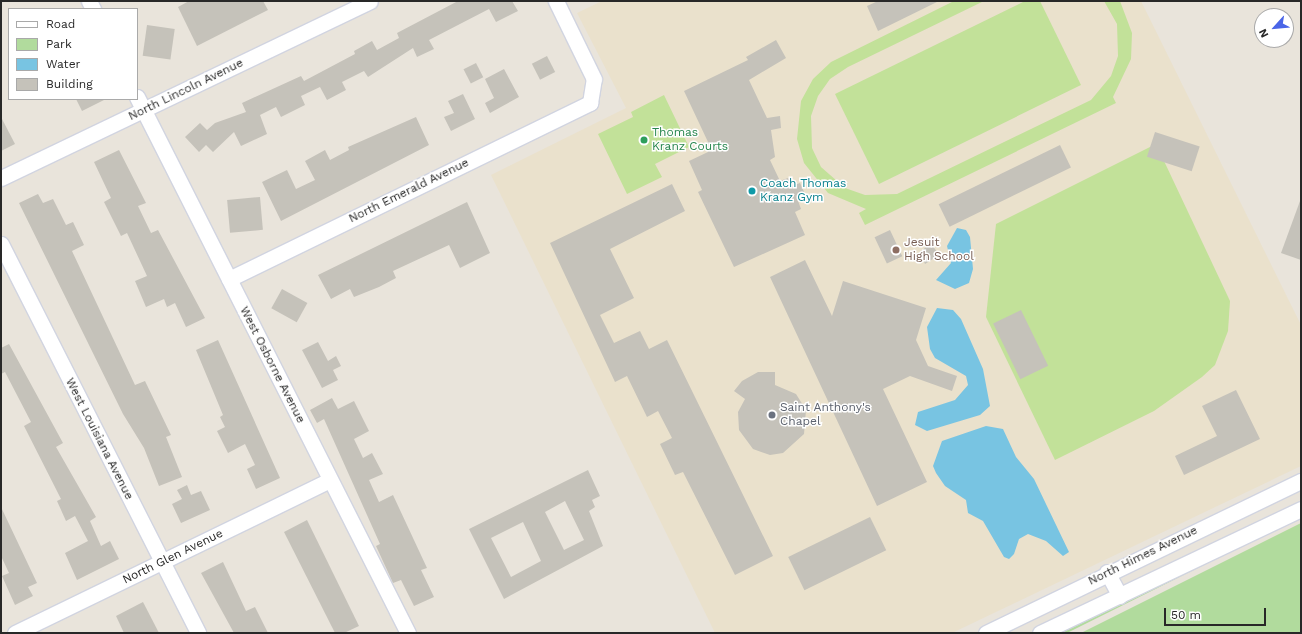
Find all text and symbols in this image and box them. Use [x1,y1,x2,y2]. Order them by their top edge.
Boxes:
legend [8,8,138,100]
north arrow [1254,8,1294,48]
text: Road [46,17,75,31]
text: N [1256,27,1271,40]
text: Park [46,37,72,51]
street label: North Lincoln Avenue [126,56,246,124]
text: Water [46,57,80,71]
text: Building [46,77,93,91]
place label: Thomas Kranz Courts [652,126,728,154]
marker: Thomas Kranz Courts [639,135,649,145]
street label: North Emerald Avenue [346,156,472,226]
place label: Coach Thomas Kranz Gym [760,177,847,205]
marker: Coach Thomas Kranz Gym [747,186,757,196]
place label: Jesuit High School [904,236,974,264]
marker: Jesuit High School [891,245,901,255]
street label: West Osborne Avenue [236,304,308,426]
street label: West Louisiana Avenue [62,375,136,503]
place label: Saint Anthony's Chapel [780,401,871,429]
marker: Saint Anthony's Chapel [767,410,777,420]
street label: North Himes Avenue [1086,523,1200,589]
street label: North Glen Avenue [120,526,226,588]
scale bar [1166,600,1268,626]
text: 50 m [1171,608,1201,622]

